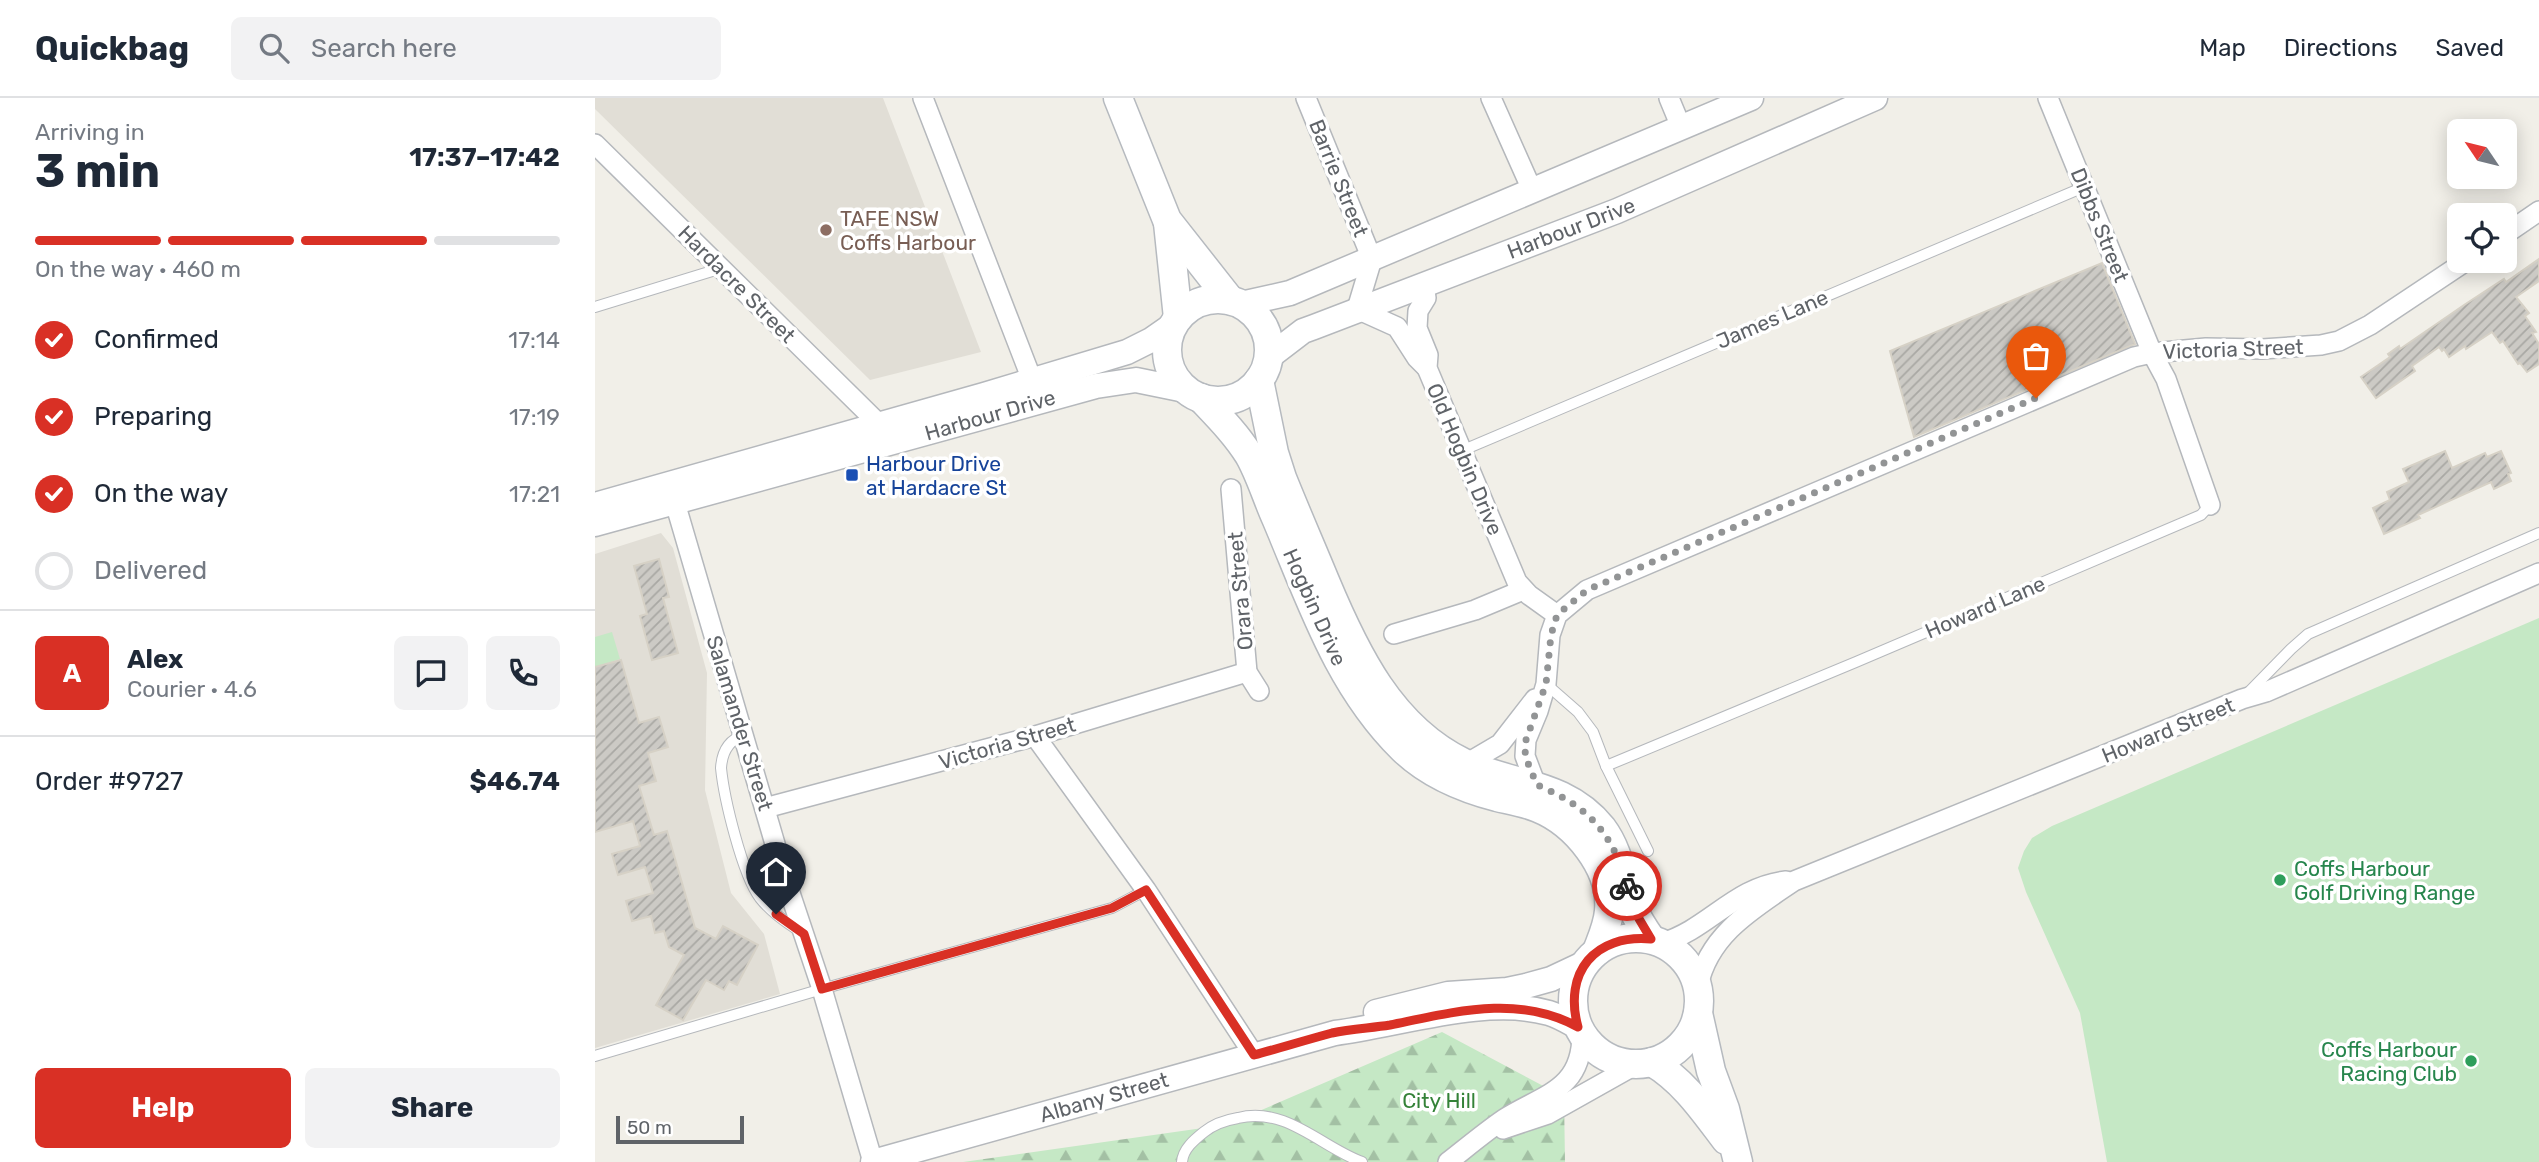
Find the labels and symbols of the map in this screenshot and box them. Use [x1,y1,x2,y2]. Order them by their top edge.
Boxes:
street label: Barrie Street [1304,116,1374,240]
north arrow [2447,119,2517,189]
street label: Dibbs Street [2066,164,2134,286]
street label: Harbour Drive [1504,192,1638,264]
place label: TAFE NSW Coffs Harbour [840,206,976,255]
street label: Hardacre Street [673,220,801,348]
marker: TAFE NSW Coffs Harbour [818,222,834,238]
street label: James Lane [1712,284,1832,354]
pin [2006,326,2066,398]
street label: Victoria Street [2162,334,2304,364]
street label: Old Hogbin Drive [1422,379,1508,539]
street label: Harbour Drive [922,384,1058,446]
place label: Harbour Drive at Hardacre St [866,451,1007,500]
marker: Harbour Drive at Hardacre St [844,467,860,483]
street label: Orara Street [1222,531,1258,651]
street label: Hogbin Drive [1278,545,1352,669]
street label: Howard Lane [1921,570,2049,644]
street label: Salamander Street [701,632,779,814]
street label: Howard Street [2098,692,2238,768]
street label: Victoria Street [936,712,1078,774]
pin [746,842,806,914]
courier [1592,851,1662,921]
place label: Coffs Harbour Golf Driving Range [2294,856,2475,905]
marker: Coffs Harbour Golf Driving Range [2272,872,2288,888]
place label: Coffs Harbour Racing Club [2321,1037,2457,1086]
marker: Coffs Harbour Racing Club [2463,1053,2479,1069]
street label: Albany Street [1037,1067,1171,1127]
park label: City Hill [1402,1088,1476,1113]
scale bar [616,1113,744,1145]

